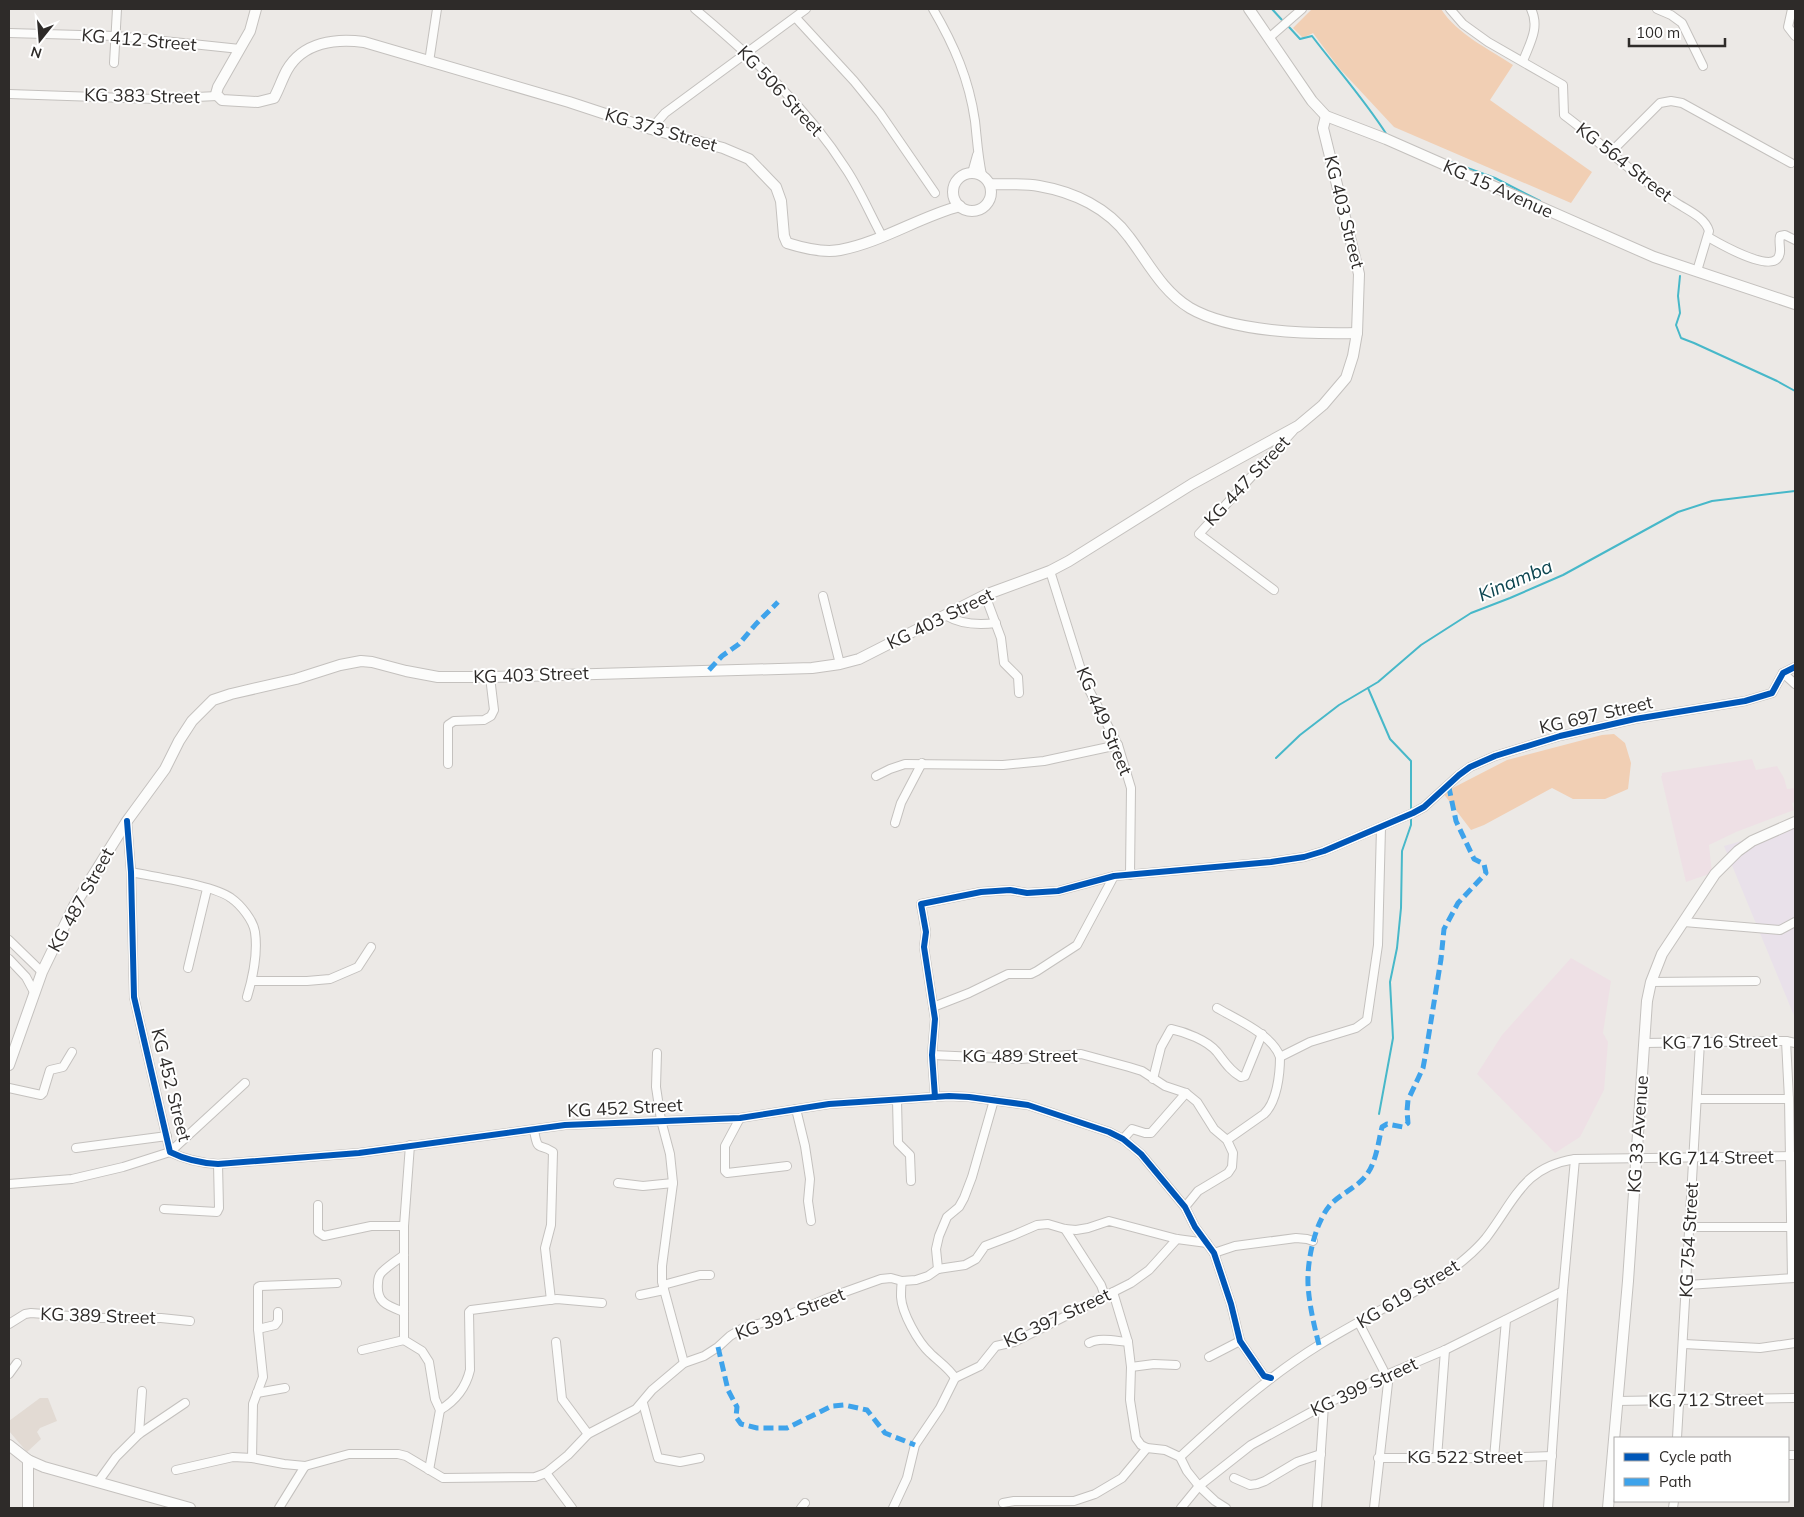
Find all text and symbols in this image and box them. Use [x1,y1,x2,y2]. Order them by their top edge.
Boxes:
north arrow [15,15,65,65]
scale bar [1629,15,1725,47]
street label: KG 412 Street [80,23,198,56]
text: 100 m [1636,23,1680,42]
street label: KG 506 Street [733,41,828,141]
text: N [29,42,44,63]
street label: KG 383 Street [84,83,200,108]
street label: KG 373 Street [602,103,720,157]
street label: KG 564 Street [1572,117,1677,206]
street label: KG 403 Street [1319,153,1370,271]
street label: KG 15 Avenue [1440,154,1557,223]
street label: KG 447 Street [1199,431,1294,531]
water label: Kinamba [1474,554,1556,606]
street label: KG 403 Street [883,583,997,654]
street label: KG 403 Street [473,661,589,688]
street label: KG 449 Street [1071,663,1138,779]
street label: KG 697 Street [1537,690,1655,739]
street label: KG 487 Street [42,844,119,956]
street label: KG 452 Street [146,1026,197,1144]
street label: KG 716 Street [1662,1029,1778,1054]
street label: KG 489 Street [962,1044,1078,1067]
street label: KG 33 Avenue [1622,1074,1653,1193]
street label: KG 452 Street [567,1093,683,1122]
street label: KG 714 Street [1658,1145,1774,1170]
street label: KG 754 Street [1674,1182,1703,1298]
street label: KG 619 Street [1352,1254,1463,1333]
street label: KG 391 Street [732,1282,848,1345]
street label: KG 397 Street [1000,1283,1114,1352]
street label: KG 389 Street [40,1302,156,1329]
street label: KG 399 Street [1307,1352,1421,1421]
street label: KG 712 Street [1648,1387,1764,1412]
legend [1614,1437,1789,1502]
street label: KG 522 Street [1407,1445,1523,1468]
text: Cycle path [1659,1447,1732,1466]
text: Path [1659,1472,1691,1491]

